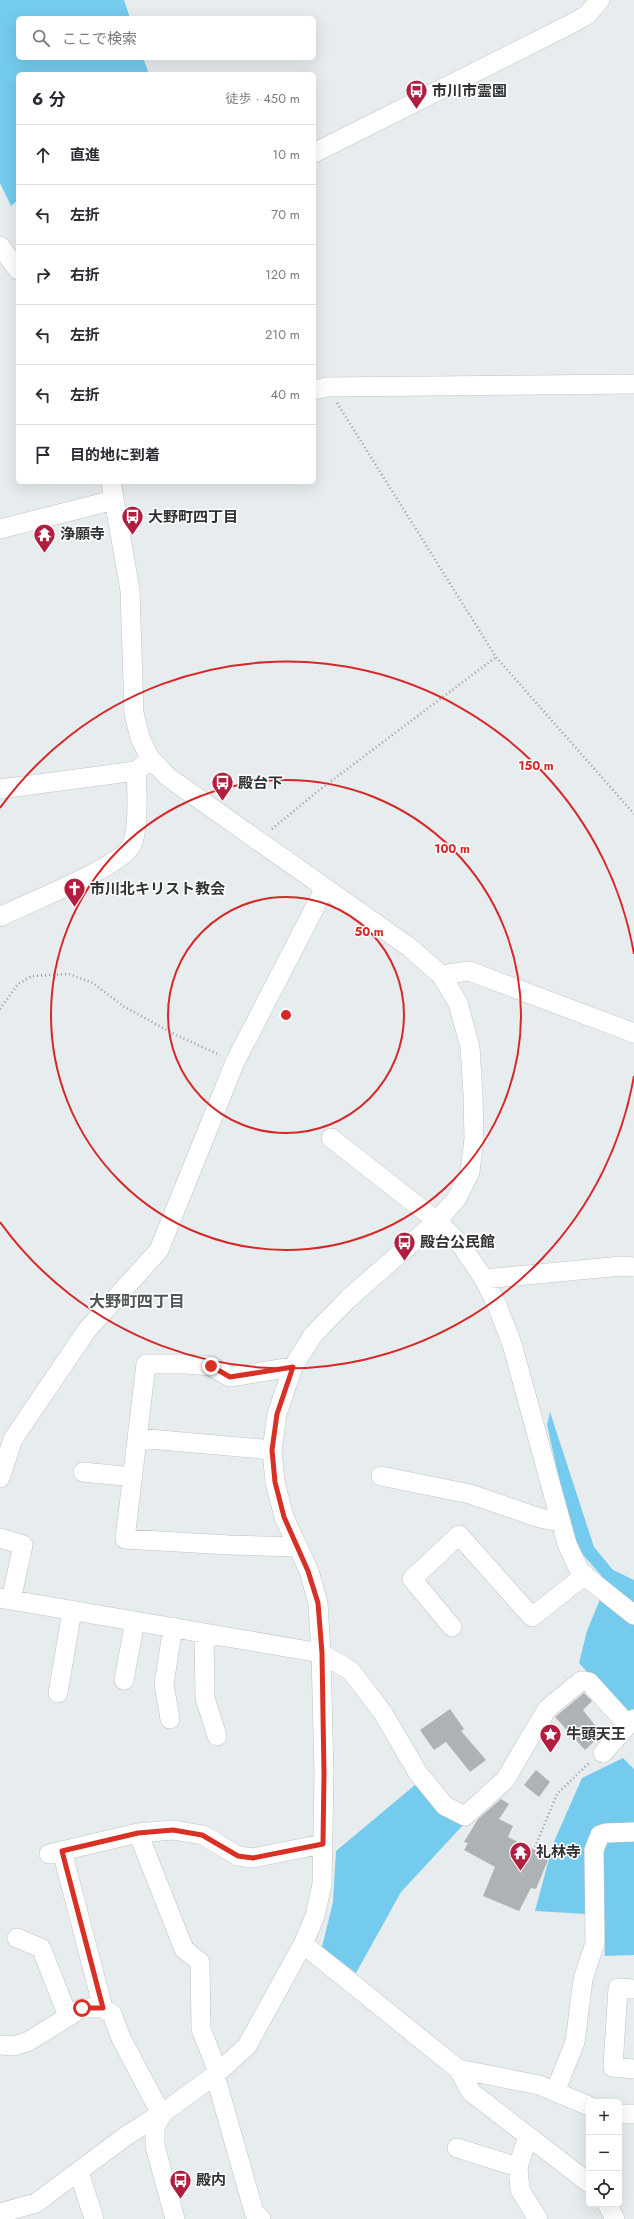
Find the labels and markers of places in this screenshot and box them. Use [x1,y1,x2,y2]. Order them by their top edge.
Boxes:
bus stop icon: 市川市霊園 [404,78,430,111]
place label: 市川市霊園 [432,80,507,102]
bus stop icon: 大野町四丁目 [120,504,146,537]
place label: 大野町四丁目 [148,506,238,528]
temple icon: 浄願寺 [31,521,57,554]
place label: 浄願寺 [60,523,105,545]
bus stop icon: 殿台下 [210,770,236,803]
place label: 殿台下 [238,772,283,794]
church icon: 市川北キリスト教会 [61,876,87,909]
place label: 市川北キリスト教会 [90,878,225,900]
centre of rings [279,1008,293,1022]
bus stop icon: 殿台公民館 [391,1229,417,1262]
place label: 殿台公民館 [420,1231,495,1253]
place icon: 牛頭天王 [537,1721,563,1754]
place label: 牛頭天王 [566,1723,626,1745]
temple icon: 礼林寺 [507,1839,533,1872]
place label: 礼林寺 [536,1841,581,1863]
bus stop icon: 殿内 [168,2167,194,2200]
place label: 殿内 [196,2169,226,2191]

